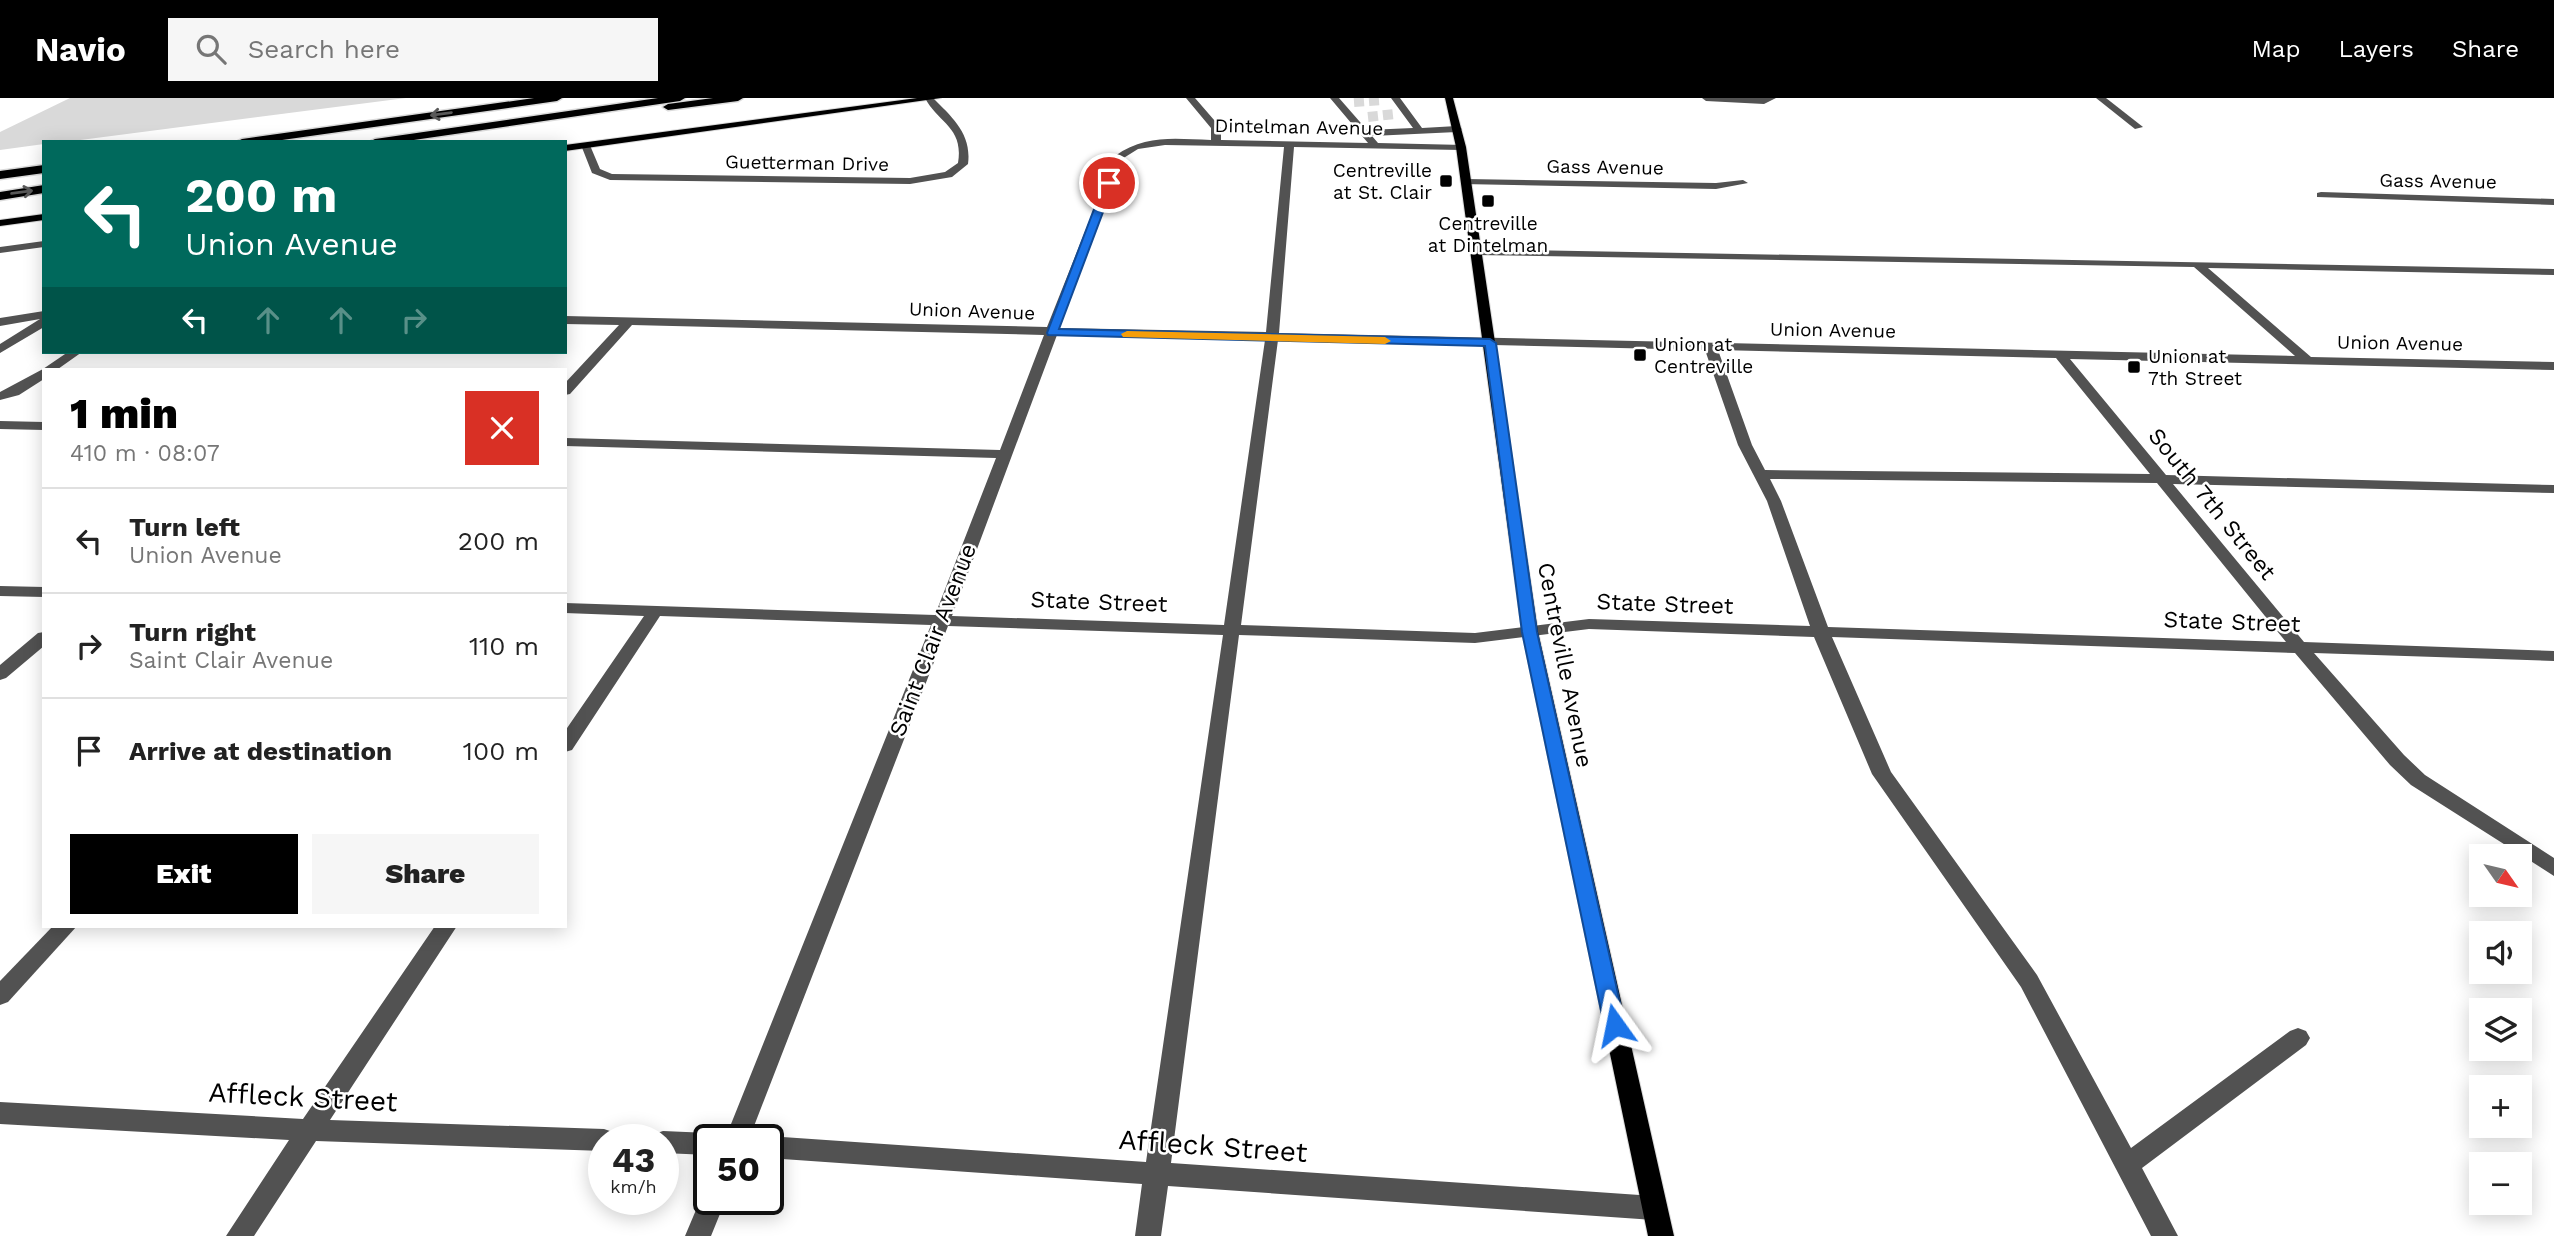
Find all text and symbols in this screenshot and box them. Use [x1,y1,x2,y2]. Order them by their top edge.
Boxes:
search box [168,18,658,81]
text: Navio [35,30,126,69]
icon: search [192,30,230,68]
text: Search here [248,34,400,64]
text: Map [2252,35,2300,63]
text: Layers [2338,35,2414,63]
text: Share [2452,35,2519,63]
one-way arrow [430,108,453,121]
street label: Dintelman Avenue [1215,114,1383,140]
street label: Guetterman Drive [725,150,889,176]
pin [1079,153,1139,213]
street label: Gass Avenue [1546,154,1664,180]
place label: Centreville at St. Clair [1333,159,1432,204]
icon: arrive [1090,164,1128,202]
text: 200 m [185,166,337,224]
icon: left [70,168,161,259]
street label: Gass Avenue [2379,168,2497,194]
marker: Centreville at St. Clair [1438,173,1454,189]
one-way arrow [10,186,33,199]
marker: Centreville at Dintelman [1480,193,1496,209]
place label: Centreville at Dintelman [1428,212,1548,257]
text: Union Avenue [185,225,398,263]
street label: Union Avenue [909,297,1035,325]
icon: left [176,301,214,339]
icon: ahead [249,301,287,339]
icon: ahead [322,301,360,339]
icon: right [395,301,433,339]
street label: Union Avenue [1770,317,1896,343]
street label: Union Avenue [2337,330,2463,356]
place label: Union at Centreville [1654,333,1753,378]
place label: Union at 7th Street [2148,345,2242,390]
marker: Union at Centreville [1632,347,1648,363]
marker: Union at 7th Street [2126,359,2142,375]
text: 1 min [70,389,178,438]
button: close [465,391,539,465]
street label: South 7th Street [2143,423,2282,586]
text: 410 m · 08:07 [70,440,220,467]
text: Turn left [129,512,240,542]
icon: left [70,522,108,560]
text: 200 m [458,526,539,556]
street label: Saint Clair Avenue [884,540,982,740]
text: Union Avenue [129,542,282,569]
street label: Centreville Avenue [1532,560,1598,770]
street label: State Street [1030,586,1168,618]
street label: State Street [1596,588,1734,620]
street label: State Street [2163,606,2301,638]
text: Turn right [129,617,256,647]
icon: right [70,627,108,665]
text: 110 m [469,631,539,661]
text: Saint Clair Avenue [129,647,333,674]
icon: arrive [70,732,108,770]
text: Arrive at destination [129,736,392,766]
text: 100 m [463,736,539,766]
button: Exit [70,834,298,914]
button: Share [312,834,539,914]
north arrow [2469,844,2532,906]
map controls [2469,844,2532,1215]
button: sound [2469,921,2532,984]
position arrow [1578,988,1652,1062]
button: layers [2469,998,2532,1061]
button: + [2469,1075,2532,1138]
street label: Affleck Street [208,1076,399,1118]
street label: Affleck Street [1117,1123,1309,1169]
speed limit sign: 50 [693,1124,784,1215]
text: 43 [612,1139,655,1181]
button: − [2469,1152,2532,1215]
text: km/h [610,1176,657,1197]

